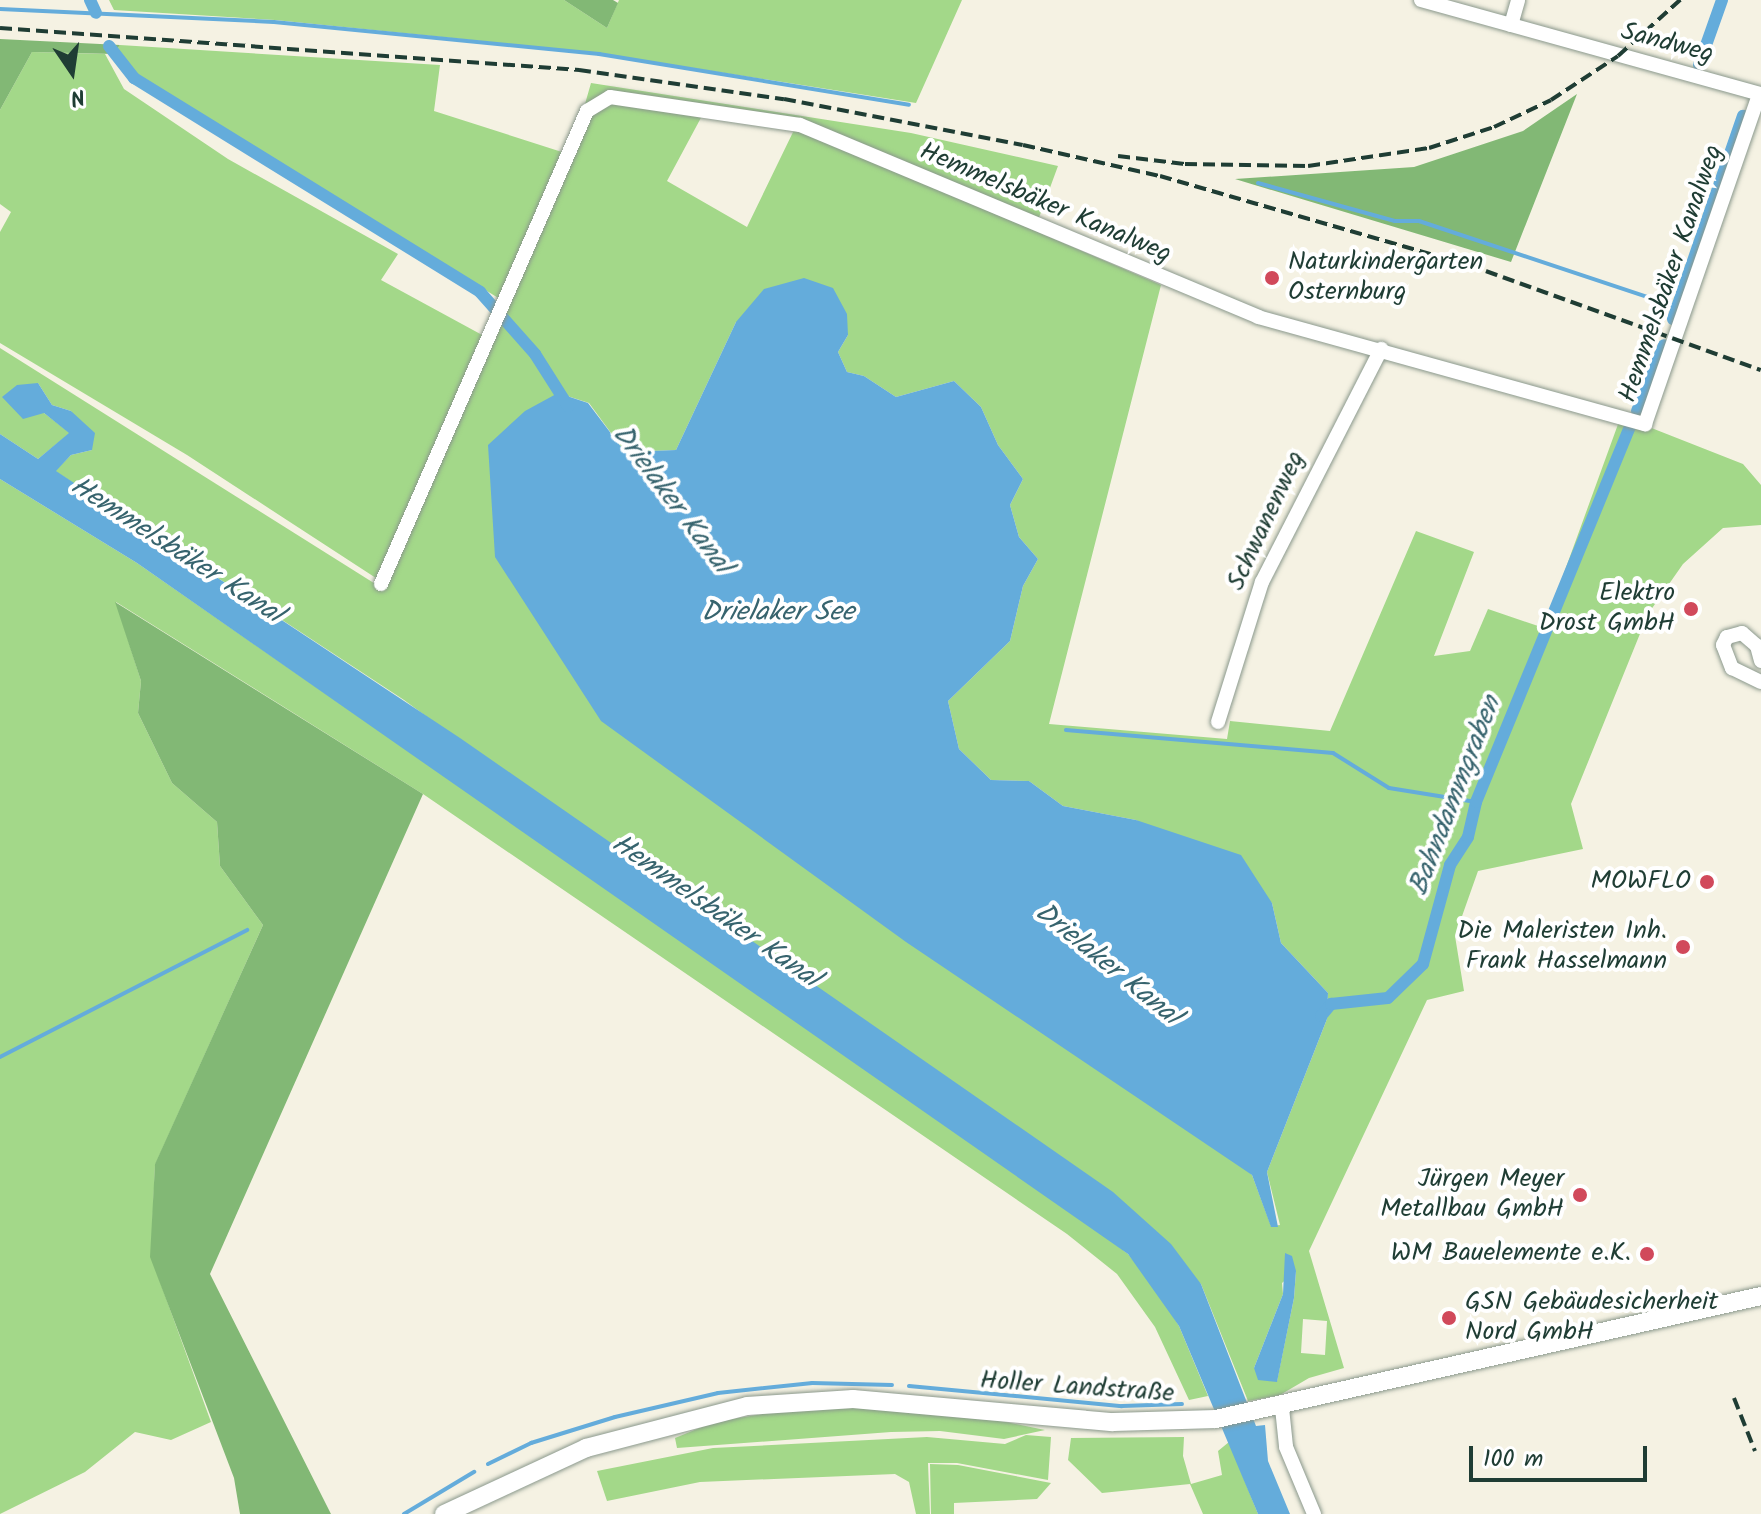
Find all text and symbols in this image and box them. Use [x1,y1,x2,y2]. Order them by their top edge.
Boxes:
street label: Sandweg [1617,17,1717,71]
north arrow [32,32,112,112]
text: N [67,77,88,114]
street label: Hemmelsbäker Kanalweg [915,137,1175,271]
street label: Hemmelsbäker Kanalweg [1613,141,1731,407]
place label: Naturkindergarten Osternburg [1288,247,1483,308]
marker: Naturkindergarten Osternburg [1263,269,1281,287]
water label: Drielaker Kanal [604,419,738,581]
street label: Schwanenweg [1221,446,1313,596]
water label: Hemmelsbäker Kanal [64,470,288,632]
place label: Elektro Drost GmbH [1539,578,1675,640]
water label: Drielaker See [702,596,854,630]
marker: Elektro Drost GmbH [1682,600,1700,618]
water label: Bahndammgraben [1403,692,1509,900]
water label: Hemmelsbäker Kanal [605,828,825,996]
place label: MOWFLO [1590,866,1691,898]
marker: MOWFLO [1698,873,1716,891]
water label: Drielaker Kanal [1027,896,1187,1034]
place label: Die Maleristen Inh. Frank Hasselmann [1457,916,1667,978]
marker: Die Maleristen Inh. Frank Hasselmann [1674,938,1692,956]
place label: Jürgen Meyer Metallbau GmbH [1380,1164,1564,1226]
marker: Jürgen Meyer Metallbau GmbH [1571,1186,1589,1204]
place label: WM Bauelemente e.K. [1391,1238,1631,1270]
marker: WM Bauelemente e.K. [1638,1245,1656,1263]
place label: GSN Gebäudesicherheit Nord GmbH [1465,1287,1718,1348]
marker: GSN Gebäudesicherheit Nord GmbH [1440,1309,1458,1327]
street label: Holler Landstraße [979,1366,1175,1410]
scale bar [1473,1430,1651,1480]
text: 100 m [1483,1440,1543,1479]

